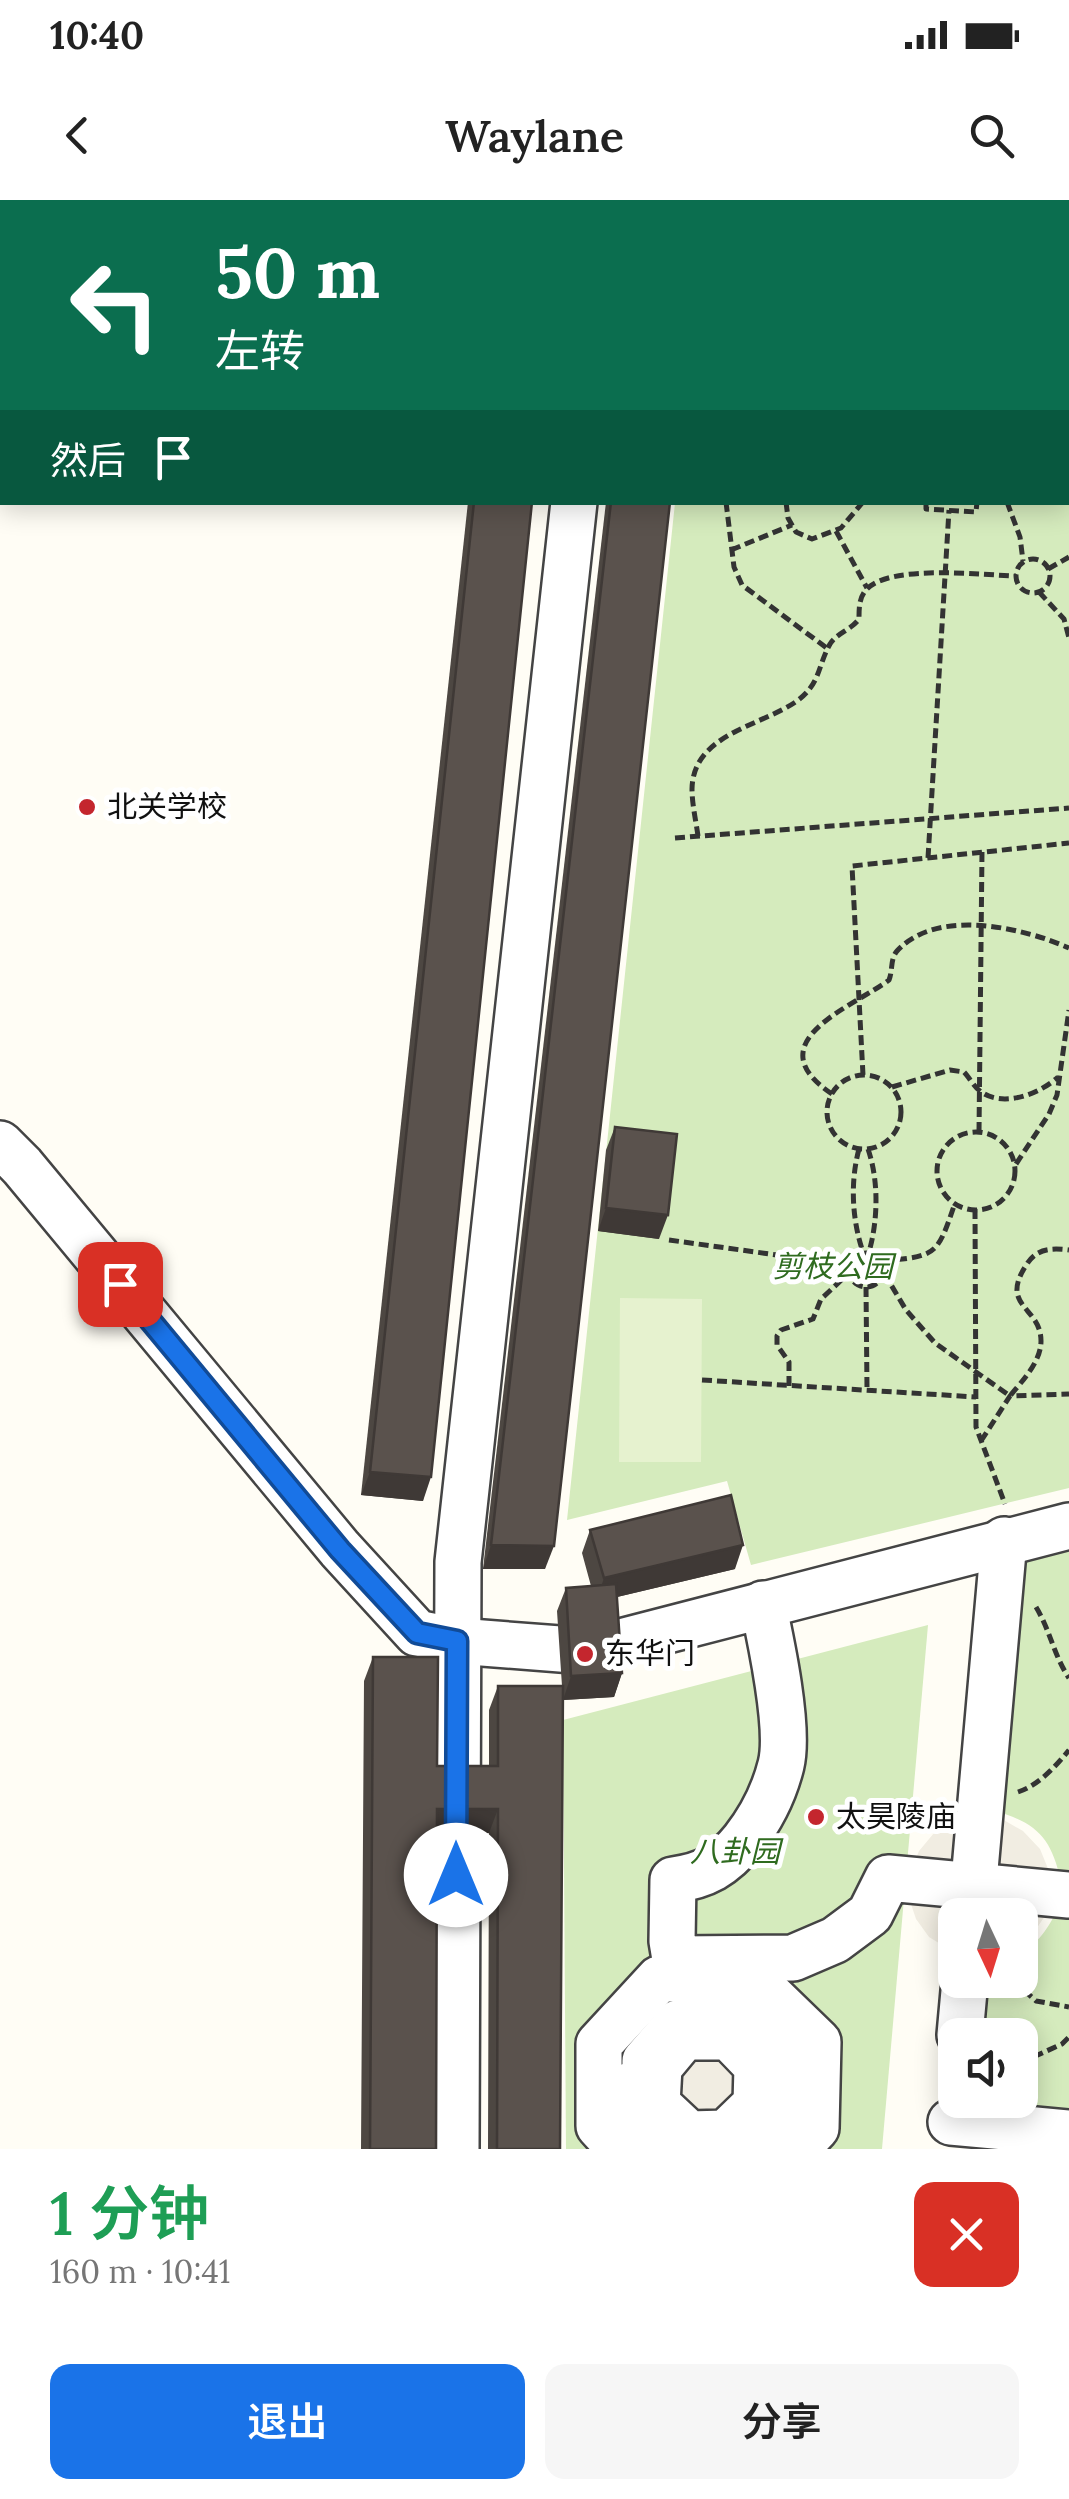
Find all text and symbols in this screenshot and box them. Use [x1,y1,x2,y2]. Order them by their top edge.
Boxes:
text: 10:40 [50,11,144,59]
text: Waylane [445,107,624,164]
icon: back [50,108,105,163]
icon: search [964,108,1019,163]
text: 50 m [215,228,380,317]
icon: left [50,240,180,370]
text: 左转 [215,322,305,379]
icon: arrive [146,430,201,485]
text: 然后 [50,436,126,484]
place label: 北关学校 [107,787,227,825]
marker: 北关学校 [76,796,98,818]
pin [78,1242,163,1327]
park label: 剪枝公园 [773,1247,897,1285]
icon: arrive [93,1257,148,1312]
place label: 东华门 [605,1634,695,1672]
marker: 东华门 [574,1643,596,1665]
place label: 太昊陵庙 [836,1797,956,1835]
marker: 太昊陵庙 [805,1806,827,1828]
position arrow [404,1823,508,1927]
park label: 八卦园 [690,1832,784,1870]
north arrow [938,1898,1038,1998]
map controls [938,1898,1038,2118]
button: sound [938,2018,1038,2118]
text: 1 分钟 [50,2175,209,2251]
button: close [914,2182,1019,2287]
text: 160 m · 10:41 [50,2251,230,2292]
button: 退出 [50,2364,525,2479]
button: 分享 [545,2364,1019,2479]

